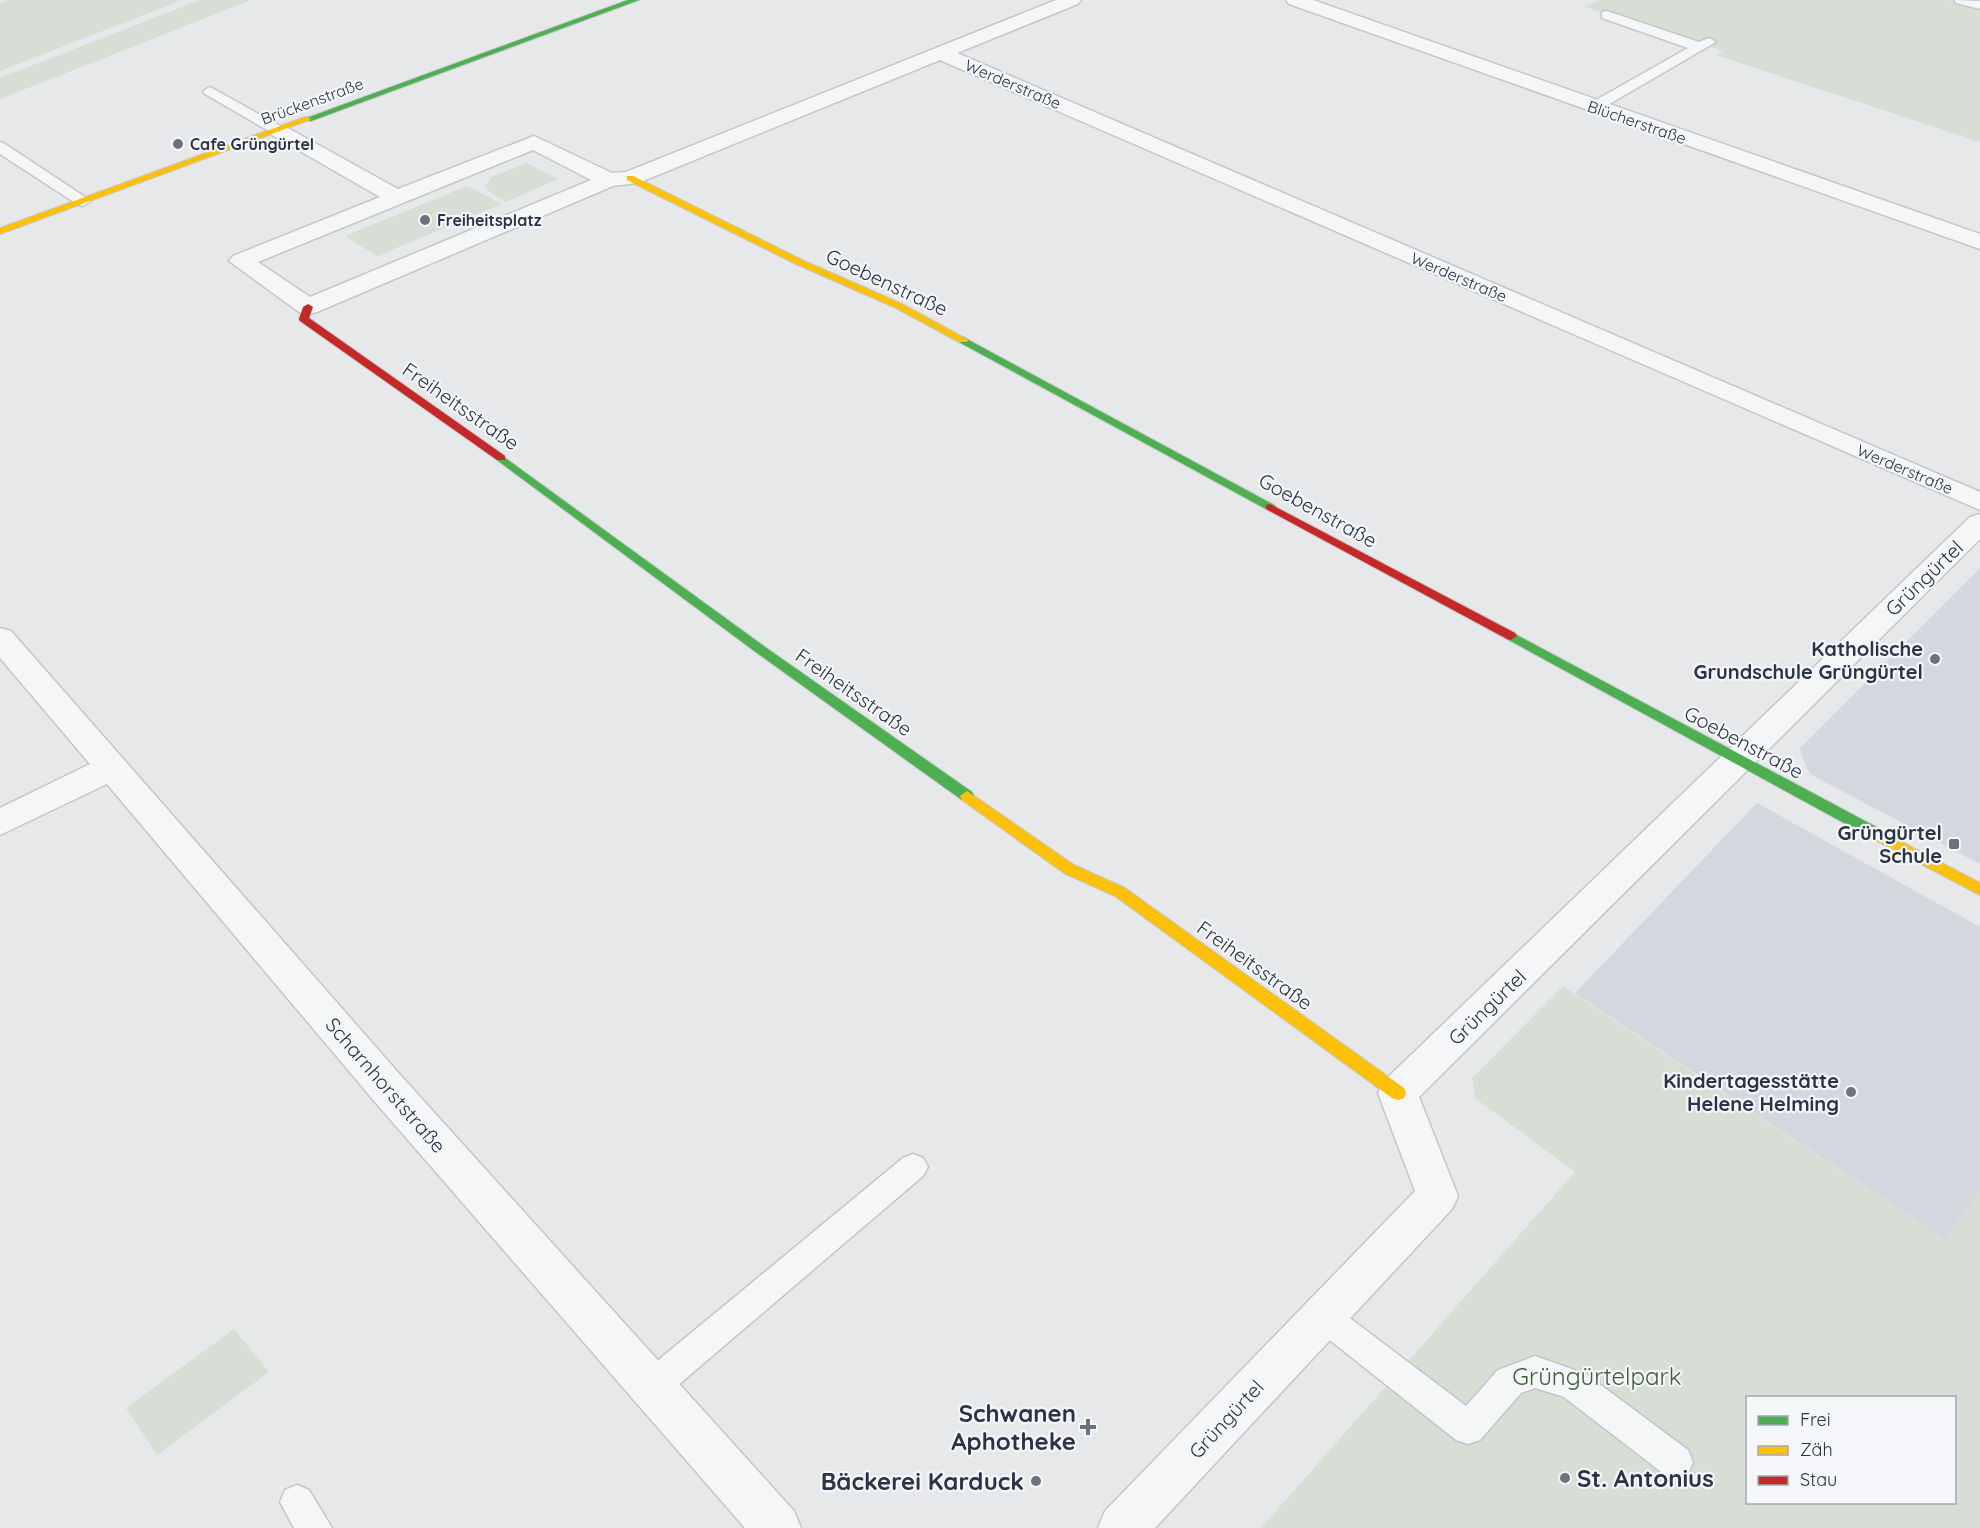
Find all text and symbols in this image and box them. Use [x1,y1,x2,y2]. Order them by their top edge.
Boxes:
street label: Werderstraße [962,55,1064,113]
street label: Brückenstraße [258,73,366,129]
street label: Blücherstraße [1585,96,1689,148]
place label: Cafe Grüngürtel [190,134,314,154]
marker: Cafe Grüngürtel [171,137,185,151]
place label: Freiheitsplatz [437,210,542,230]
marker: Freiheitsplatz [418,213,432,227]
street label: Goebenstraße [822,243,952,321]
street label: Werderstraße [1408,248,1510,306]
street label: Freiheitsstraße [398,357,524,455]
street label: Werderstraße [1854,440,1956,498]
street label: Goebenstraße [1254,467,1382,553]
street label: Grüngürtel [1880,535,1968,621]
place label: Katholische Grundschule Grüngürtel [1694,636,1923,684]
street label: Freiheitsstraße [791,643,917,741]
marker: Katholische Grundschule Grüngürtel [1928,652,1942,666]
street label: Goebenstraße [1680,700,1808,784]
place label: Grüngürtel Schule [1837,820,1942,868]
marker: Grüngürtel Schule [1947,837,1961,851]
street label: Freiheitsstraße [1192,915,1318,1015]
street label: Grüngürtel [1443,964,1531,1050]
street label: Scharnhorststraße [320,1012,452,1158]
place label: Kindertagesstätte Helene Helming [1663,1068,1839,1116]
marker: Kindertagesstätte Helene Helming [1844,1085,1858,1099]
park label: Grüngürtelpark [1512,1361,1682,1391]
street label: Grüngürtel [1183,1374,1269,1464]
legend [1746,1396,1956,1504]
place label: Schwanen Aphotheke [951,1398,1076,1456]
text: Frei [1800,1408,1831,1431]
marker: Schwanen Aphotheke [1081,1420,1095,1434]
text: Zäh [1800,1438,1833,1461]
place label: St. Antonius [1577,1463,1714,1493]
place label: Bäckerei Karduck [821,1466,1024,1496]
text: Stau [1800,1468,1837,1491]
marker: St. Antonius [1558,1471,1572,1485]
marker: Bäckerei Karduck [1029,1474,1043,1488]

